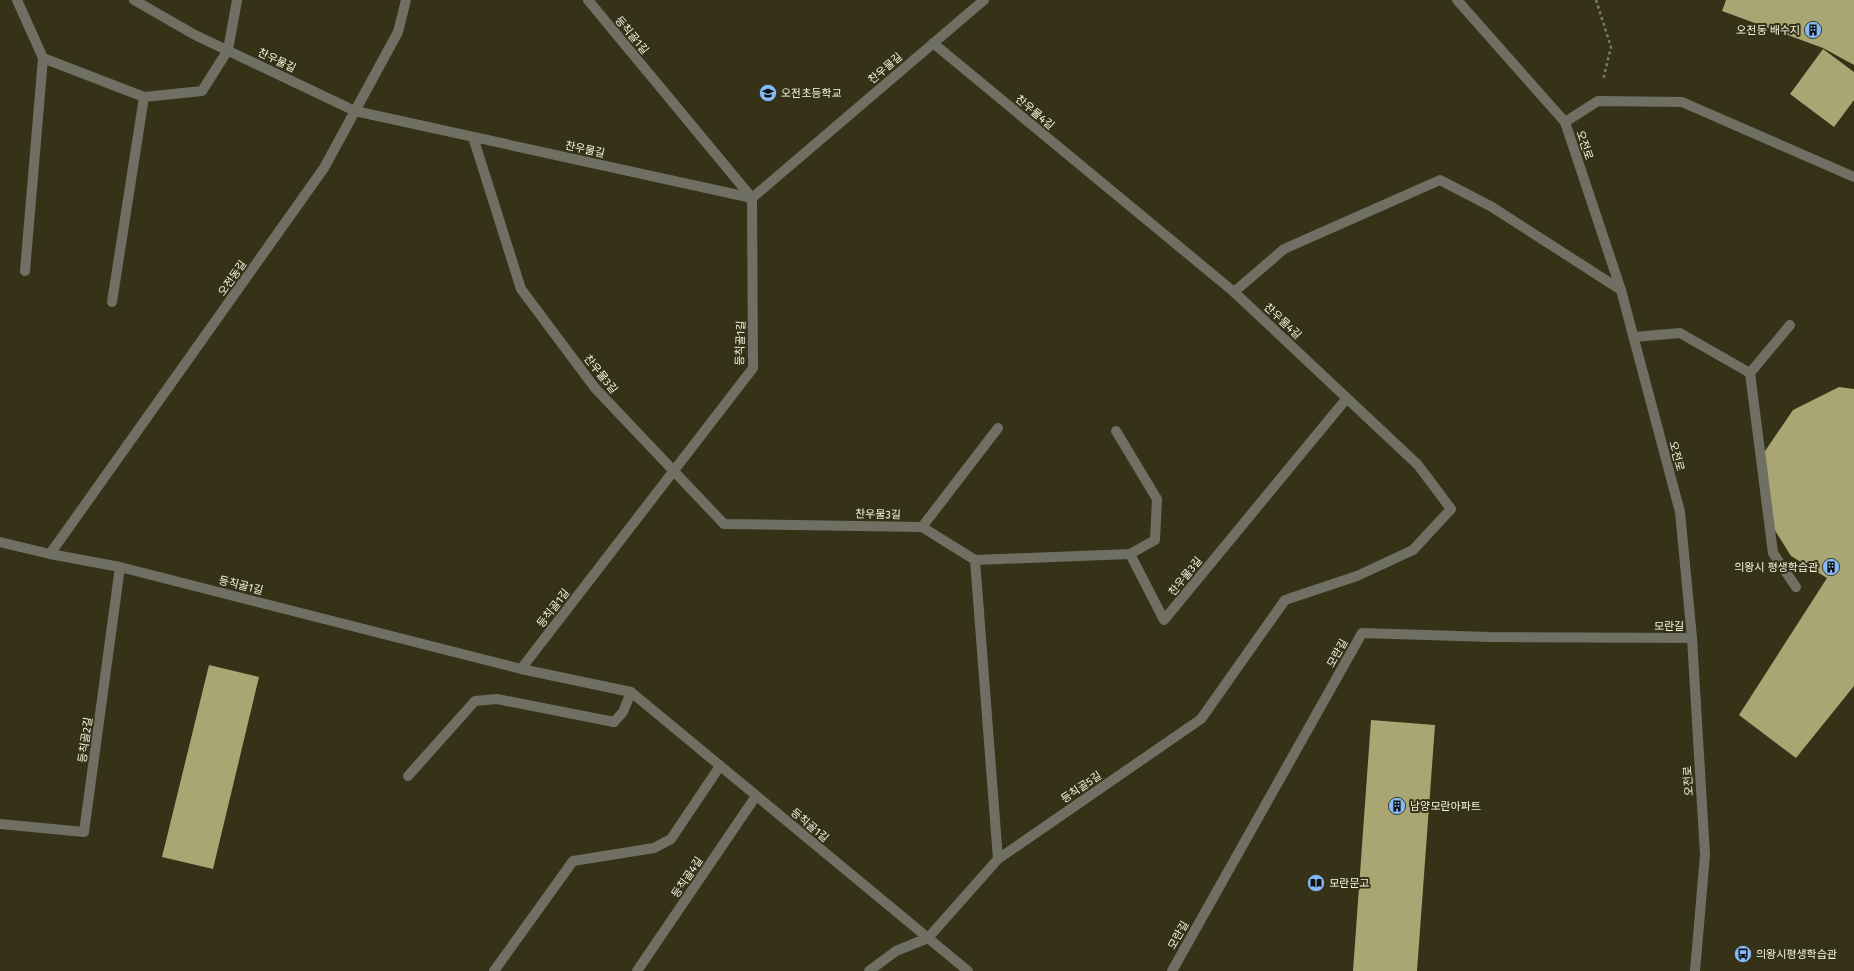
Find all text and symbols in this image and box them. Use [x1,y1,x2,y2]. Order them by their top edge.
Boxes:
street label: 등칙골1길 [612,14,651,57]
building icon: 오전동 배수지 [1803,20,1823,40]
place label: 오전동 배수지 [1736,24,1800,37]
street label: 찬우물길 [256,46,298,75]
street label: 찬우물길 [866,50,905,87]
school or university icon: 오전초등학교 [758,83,778,103]
place label: 오전초등학교 [781,87,842,100]
street label: 찬우물4길 [1013,93,1057,132]
street label: 오전로 [1573,129,1596,162]
street label: 찬우물길 [564,139,606,160]
street label: 오전동길 [215,258,249,299]
street label: 찬우물4길 [1261,301,1304,342]
street label: 등칙골1길 [733,320,748,366]
street label: 찬우물3길 [581,352,620,396]
street label: 오전로 [1666,440,1687,472]
street label: 찬우물3길 [855,508,901,521]
street label: 찬우물3길 [1166,554,1205,598]
building icon: 의왕시 평생학습관 [1821,557,1841,577]
place label: 의왕시 평생학습관 [1734,561,1818,574]
street label: 등칙골1길 [217,574,264,597]
street label: 등칙골1길 [534,586,572,630]
street label: 모란길 [1654,620,1684,633]
street label: 모란길 [1324,637,1350,670]
street label: 등칙골2길 [76,716,95,764]
street label: 오전로 [1681,765,1696,797]
street label: 등칙골5길 [1059,769,1104,806]
building icon: 남양모란아파트 [1387,796,1407,816]
place label: 남양모란아파트 [1410,800,1481,813]
street label: 등칙골1길 [788,806,831,845]
street label: 등칙골4길 [669,854,706,900]
library icon: 모란문고 [1306,873,1326,893]
place label: 모란문고 [1329,877,1369,890]
street label: 모란길 [1165,919,1191,952]
bus stop icon: 의왕시평생학습관 [1733,944,1753,964]
place label: 의왕시평생학습관 [1756,948,1837,961]

